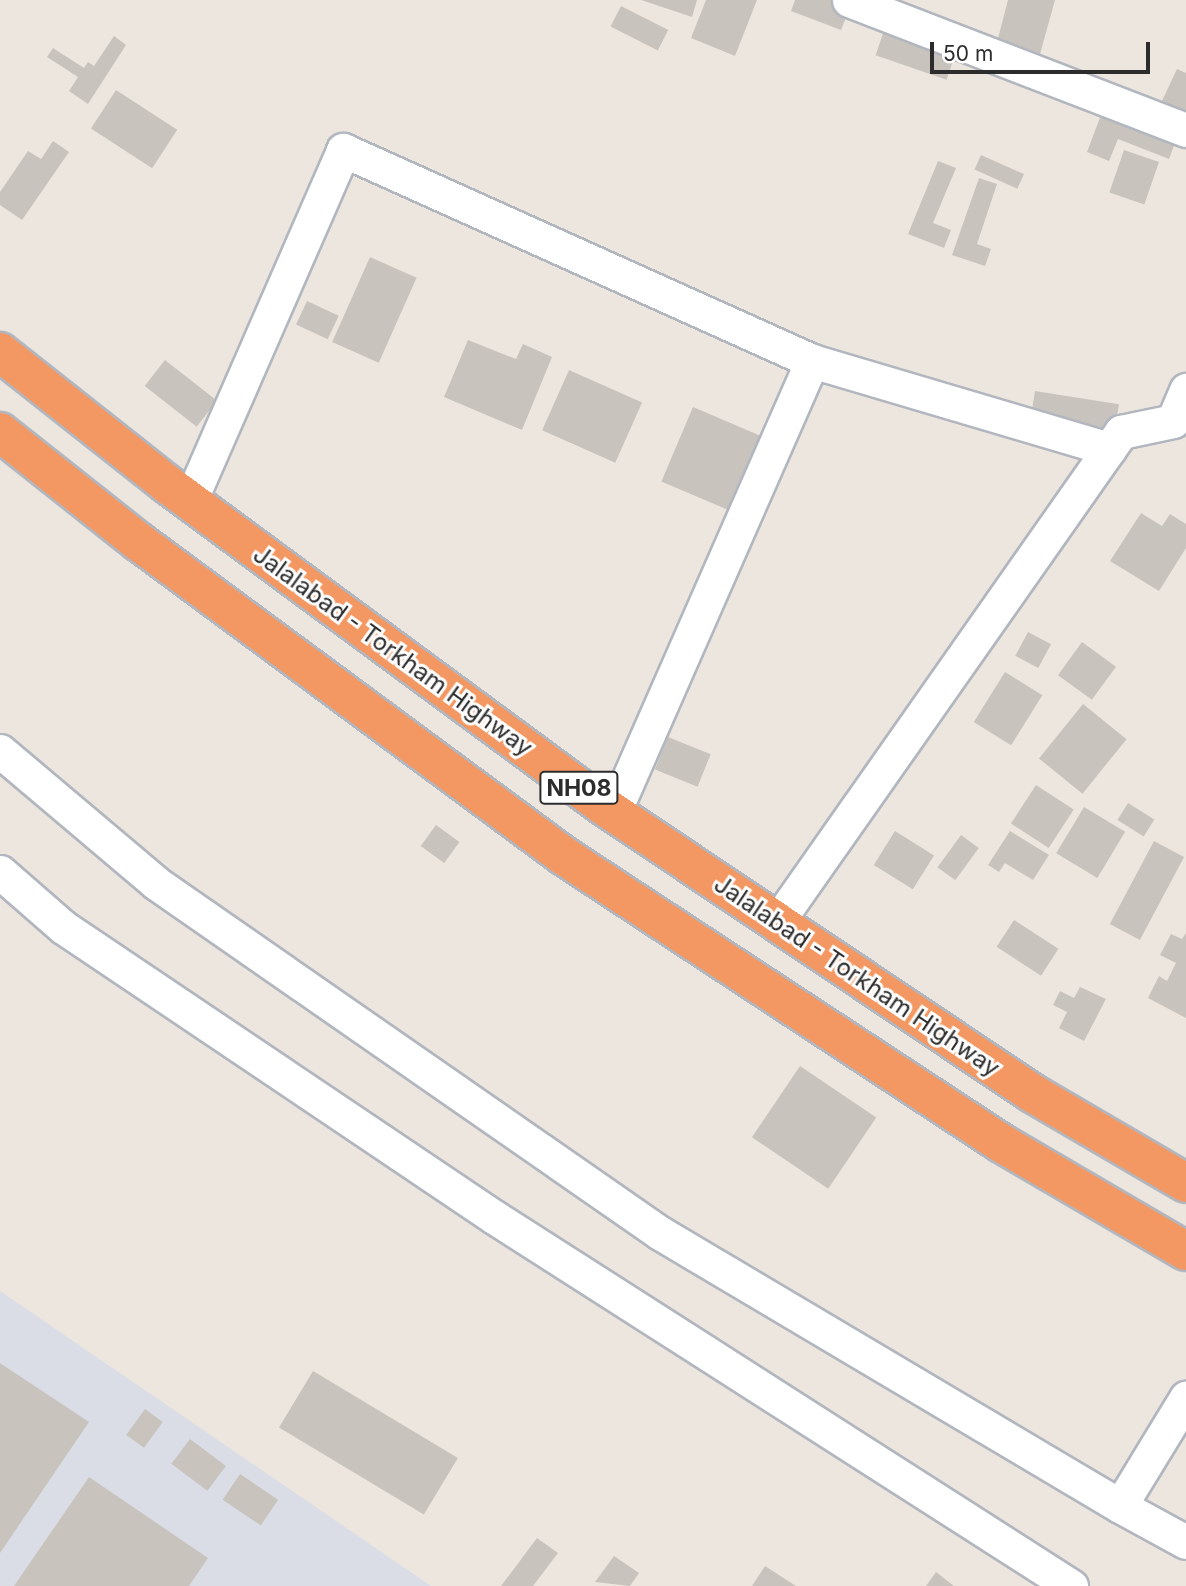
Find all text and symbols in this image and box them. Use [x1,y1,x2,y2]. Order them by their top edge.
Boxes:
scale bar [934,28,1154,72]
text: 50 m [943,41,993,66]
street label: Jalalabad - Torkham Highway [248,540,538,762]
road number: NH08 [539,768,619,808]
street label: Jalalabad - Torkham Highway [709,869,1005,1083]

